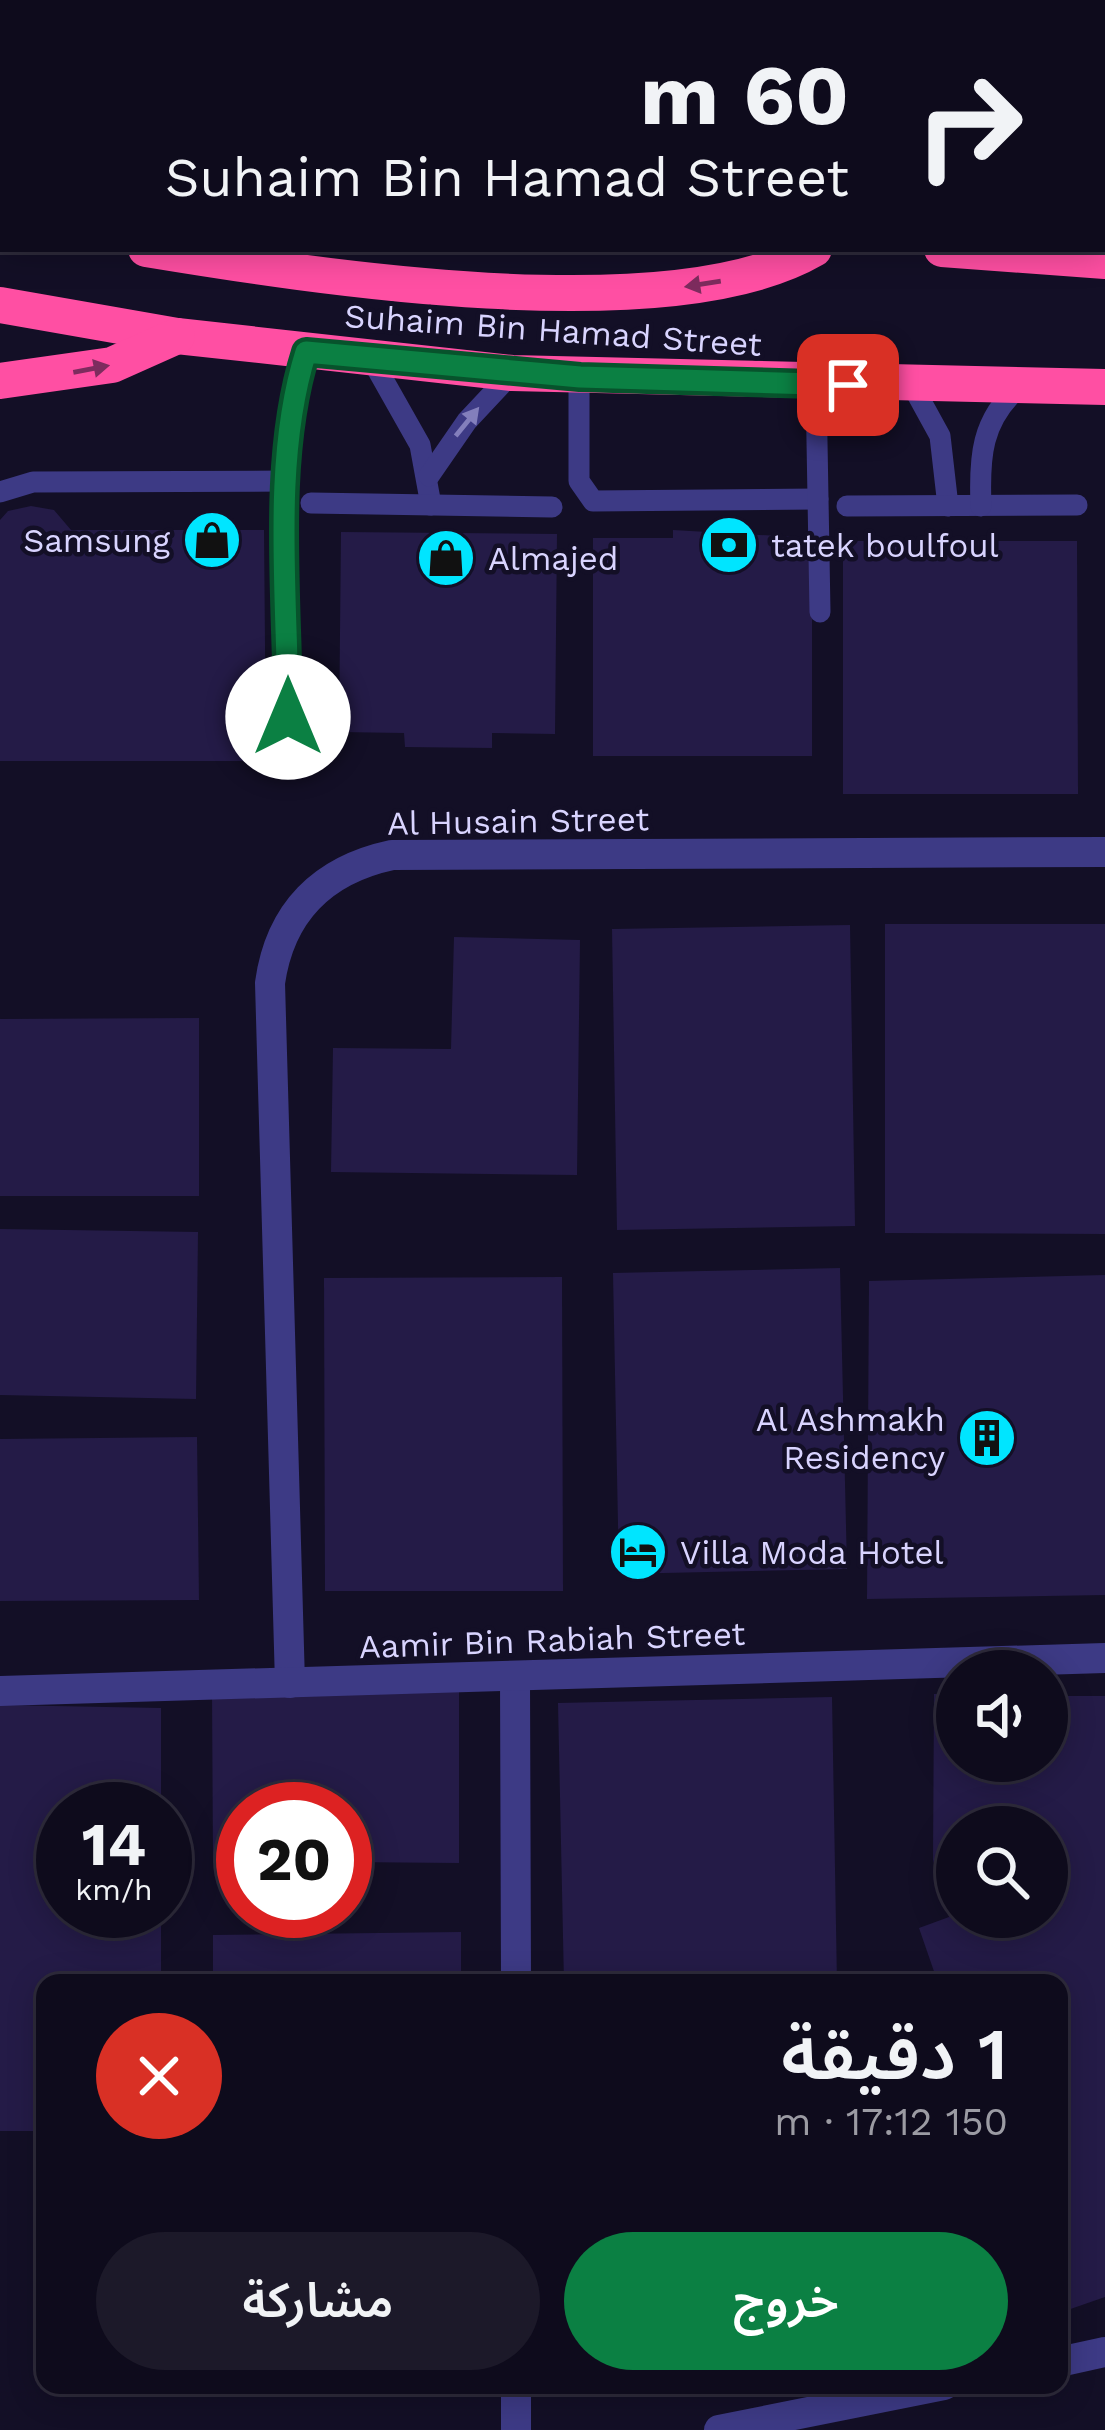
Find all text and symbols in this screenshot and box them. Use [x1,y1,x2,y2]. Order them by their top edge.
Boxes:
text: 60 m [640,46,849,144]
icon: right [891,48,1047,204]
text: Suhaim Bin Hamad Street [165,146,849,209]
one-way arrow [684,275,722,294]
street label: Suhaim Bin Hamad Street [343,296,763,364]
pin [797,334,899,436]
icon: arrive [815,352,881,418]
one-way arrow [73,359,111,378]
one-way arrow [454,406,479,437]
shop icon: Samsung [181,509,243,571]
bank icon: tatek boulfoul [698,514,760,576]
place label: Samsung [23,521,170,560]
place label: tatek boulfoul [771,526,999,565]
shop icon: Almajed [415,527,477,589]
place label: Almajed [488,539,619,578]
position arrow [225,654,351,780]
street label: Al Husain Street [387,799,650,843]
place label: Al Ashmakh Residency [756,1400,945,1477]
building icon: Al Ashmakh Residency [956,1407,1018,1469]
hotel icon: Villa Moda Hotel [607,1521,669,1583]
place label: Villa Moda Hotel [680,1533,944,1572]
street label: Aamir Bin Rabiah Street [358,1614,746,1666]
map controls [936,1650,1068,1938]
button: sound [936,1650,1068,1782]
speed limit sign: 20 [216,1782,372,1938]
button: search [936,1806,1068,1938]
text: 14 [82,1809,146,1880]
text: km/h [75,1872,153,1907]
text: 1 دقيقة [781,2012,1008,2096]
button: close [96,2013,222,2139]
text: 150 m · 17:12 [774,2099,1008,2144]
button: مشاركة [96,2232,540,2370]
button: خروج [564,2232,1008,2370]

